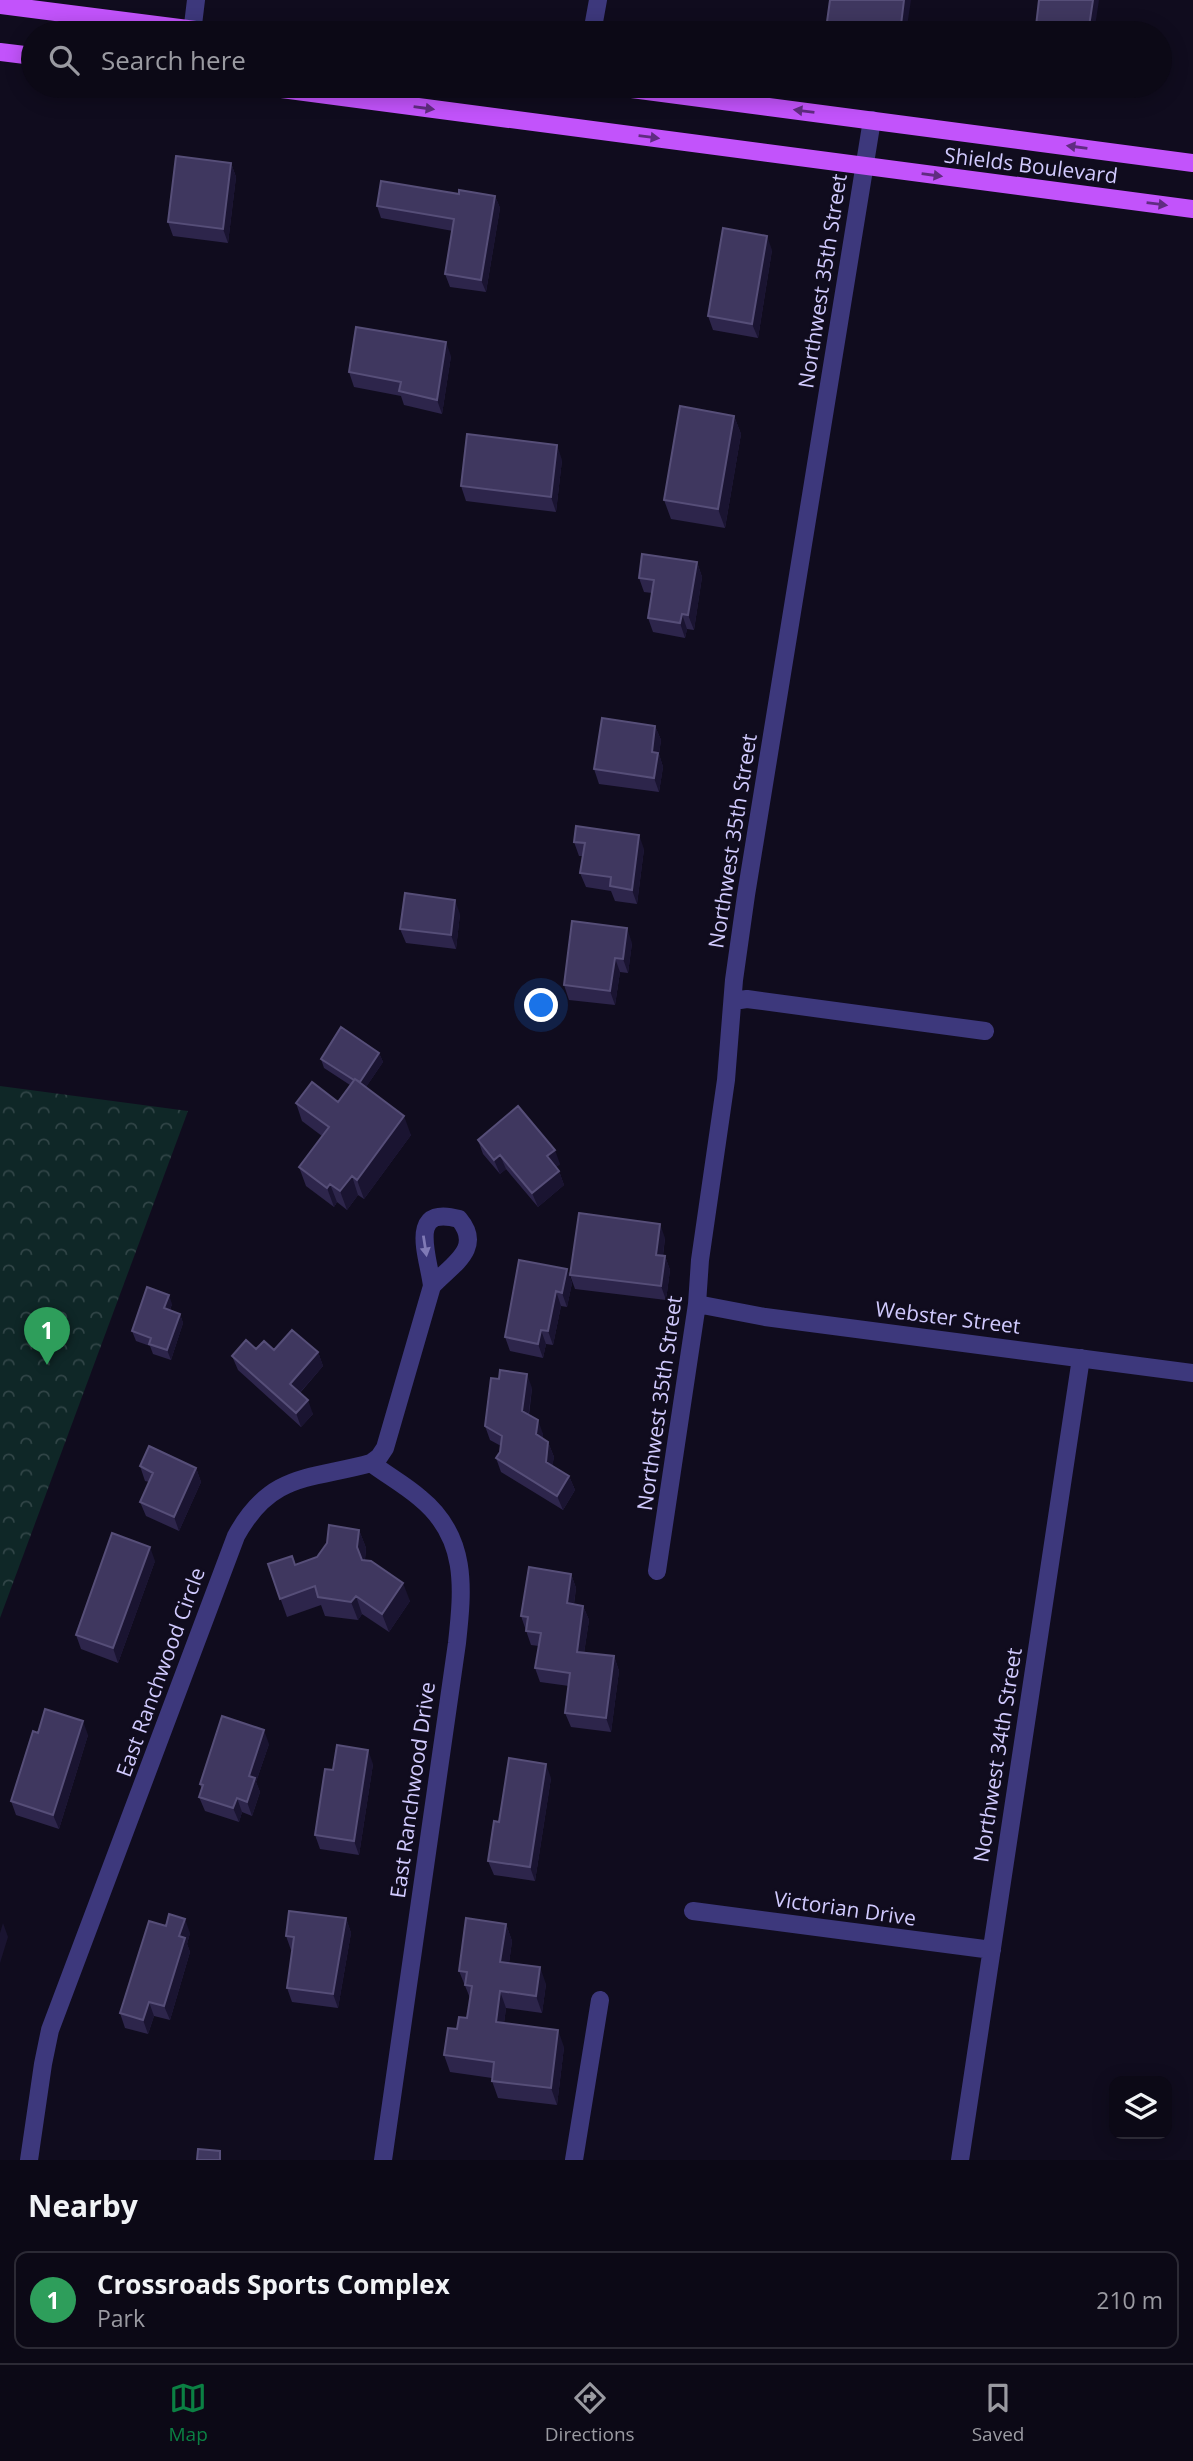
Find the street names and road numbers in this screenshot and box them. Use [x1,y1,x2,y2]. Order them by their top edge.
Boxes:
street label: Shields Boulevard [943,140,1119,190]
street label: Northwest 35th Street [791,172,853,390]
street label: Northwest 35th Street [701,732,763,950]
street label: Northwest 35th Street [630,1294,688,1512]
street label: Webster Street [874,1294,1022,1340]
street label: East Ranchwood Circle [109,1563,211,1781]
street label: Northwest 34th Street [966,1646,1028,1864]
street label: East Ranchwood Drive [383,1680,441,1900]
street label: Victorian Drive [772,1884,918,1932]

